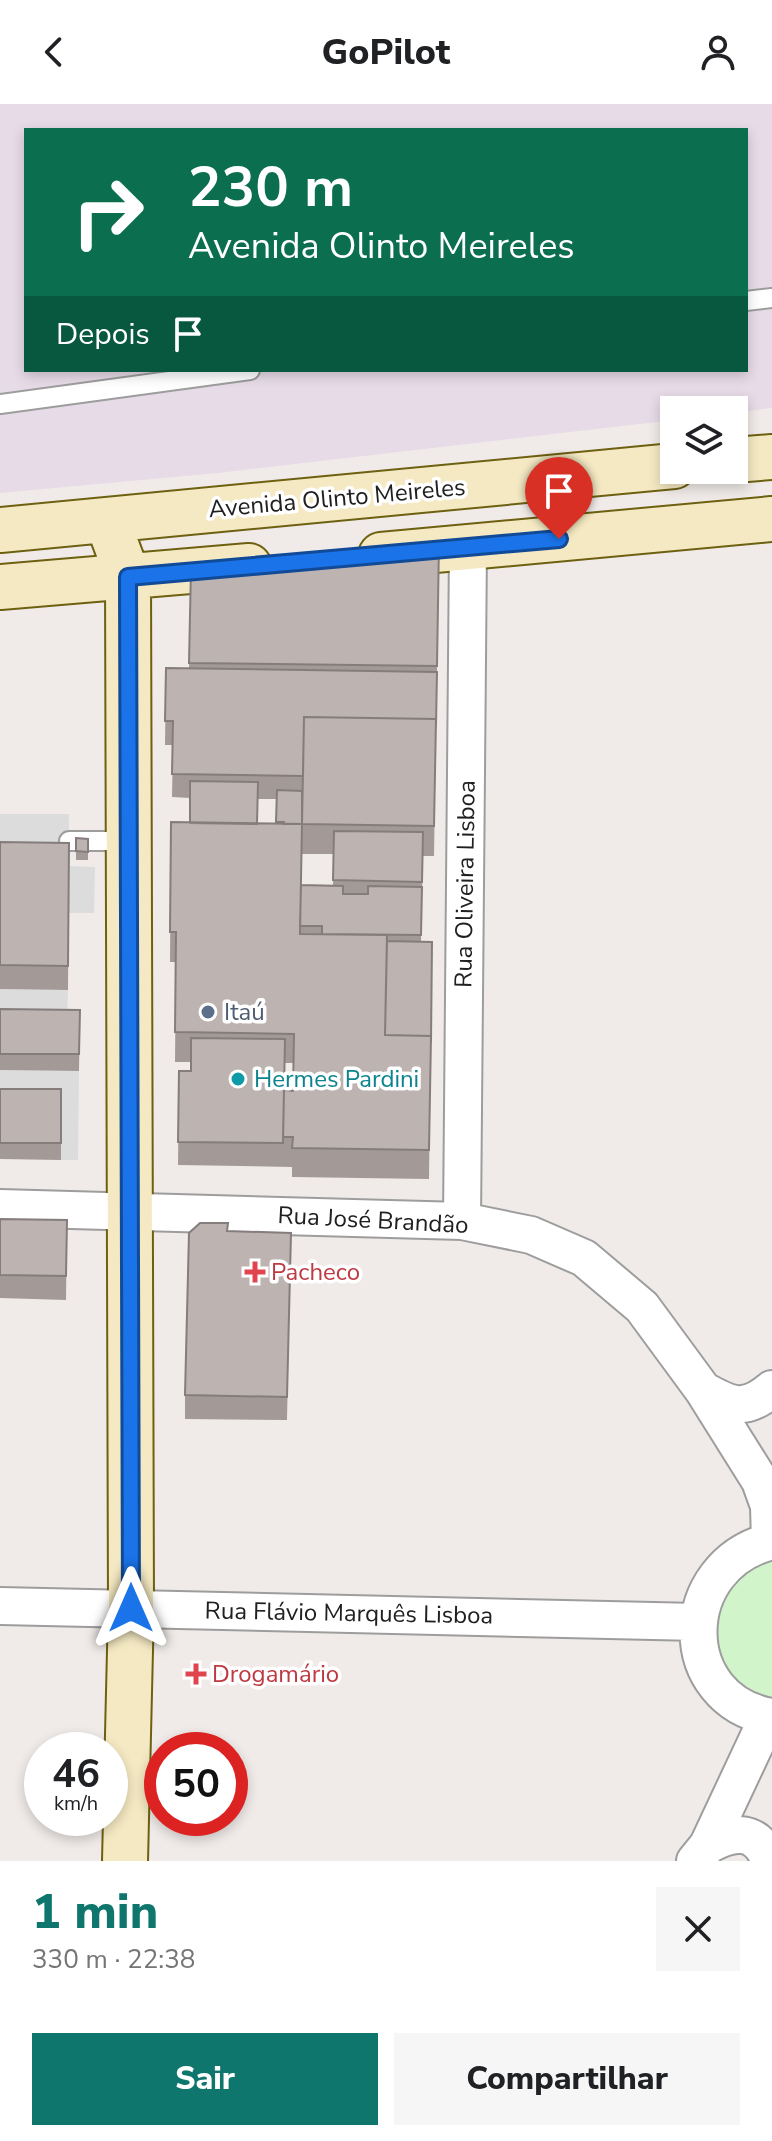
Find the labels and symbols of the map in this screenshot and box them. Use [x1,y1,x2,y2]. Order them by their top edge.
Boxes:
pin [525,457,593,539]
street label: Avenida Olinto Meireles [207,471,467,525]
street label: Rua Oliveira Lisboa [447,780,483,988]
place label: Itaú [224,996,265,1028]
marker: Itaú [199,1003,217,1021]
place label: Hermes Pardini [254,1063,419,1095]
marker: Hermes Pardini [229,1070,247,1088]
street label: Rua José Brandão [277,1199,469,1241]
place label: Pacheco [271,1256,360,1288]
marker: Pacheco [246,1263,264,1281]
position arrow [89,1566,173,1650]
street label: Rua Flávio Marquês Lisboa [204,1594,494,1632]
place label: Drogamário [212,1658,339,1690]
marker: Drogamário [187,1665,205,1683]
speed limit sign: 50 [144,1732,248,1836]

